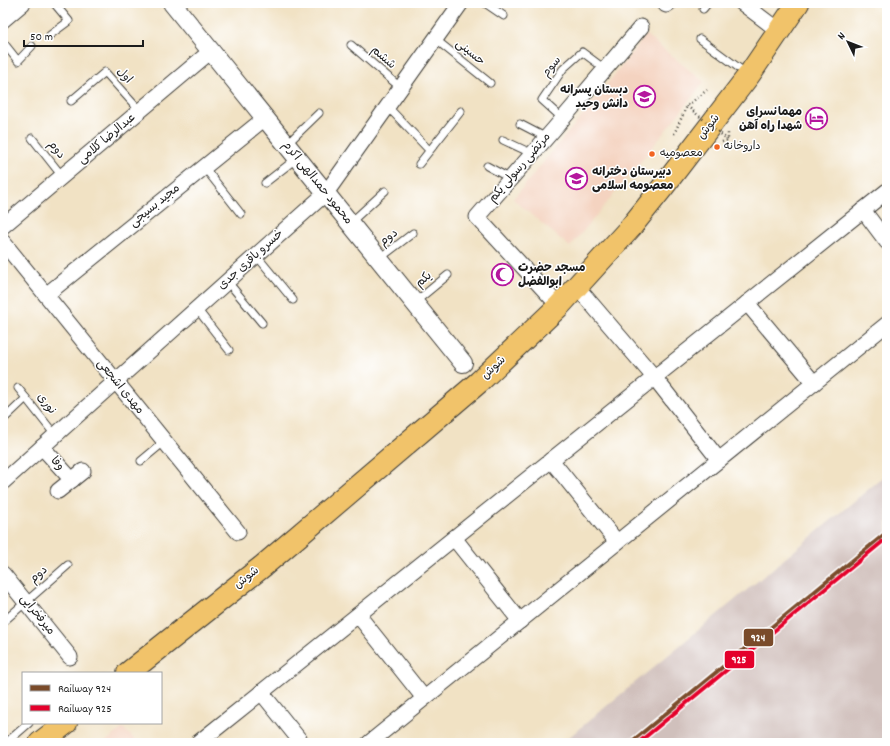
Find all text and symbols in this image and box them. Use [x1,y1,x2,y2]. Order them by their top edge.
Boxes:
scale bar [24,22,143,48]
north arrow [828,22,868,62]
text: 50 m [30,29,53,46]
text: N [834,29,850,44]
street label: حسینی [452,36,488,70]
street label: ششم [367,42,399,74]
street label: سوم [538,53,566,81]
street label: اول [112,64,136,88]
place label: دبستان پسرانه دانش وحید [560,82,628,113]
school or university icon: دبستان پسرانه دانش وحید [631,84,657,110]
place label: مهمانسرای شهدا راه آهن [739,104,802,135]
hotel icon: مهمانسرای شهدا راه آهن [804,106,830,132]
street label: عبدالرضا کلامی [74,110,140,168]
street label: شوش [694,111,724,143]
street label: مرتضی رسولی یکم [485,129,555,207]
street label: دوم [43,137,69,163]
street label: محمود حمدالهی اکرم [278,138,356,228]
place label: داروخانه [724,139,761,155]
marker: داروخانه [712,142,722,152]
place label: معصومیه [660,146,703,162]
marker: معصومیه [647,149,657,159]
place label: دبیرستان دخترانه معصومه اسلامی [592,164,674,195]
school or university icon: دبیرستان دخترانه معصومه اسلامی [564,166,590,192]
street label: مجید بسیجی [126,180,184,232]
street label: دوم [376,225,402,251]
street label: خسرو باقری جدی [214,226,288,294]
place label: مسجد حضرت ابوالفضل [518,260,586,291]
mosque icon: مسجد حضرت ابوالفضل [489,262,515,288]
street label: یکم [412,268,436,292]
street label: شوش [478,352,510,384]
street label: مهدی اشجعی [92,356,148,418]
street label: نوری [32,390,60,418]
street label: وفا [46,453,68,475]
street label: دوم [26,562,52,588]
street label: شوش [231,563,263,593]
street label: میرفخرایی [15,591,59,639]
line badge: 924 [743,628,774,647]
text: 924 [751,631,765,647]
line badge: 925 [724,650,755,669]
text: 925 [732,653,746,669]
legend [22,672,162,724]
text: Railway 924 [58,681,111,698]
text: Railway 925 [58,701,112,718]

